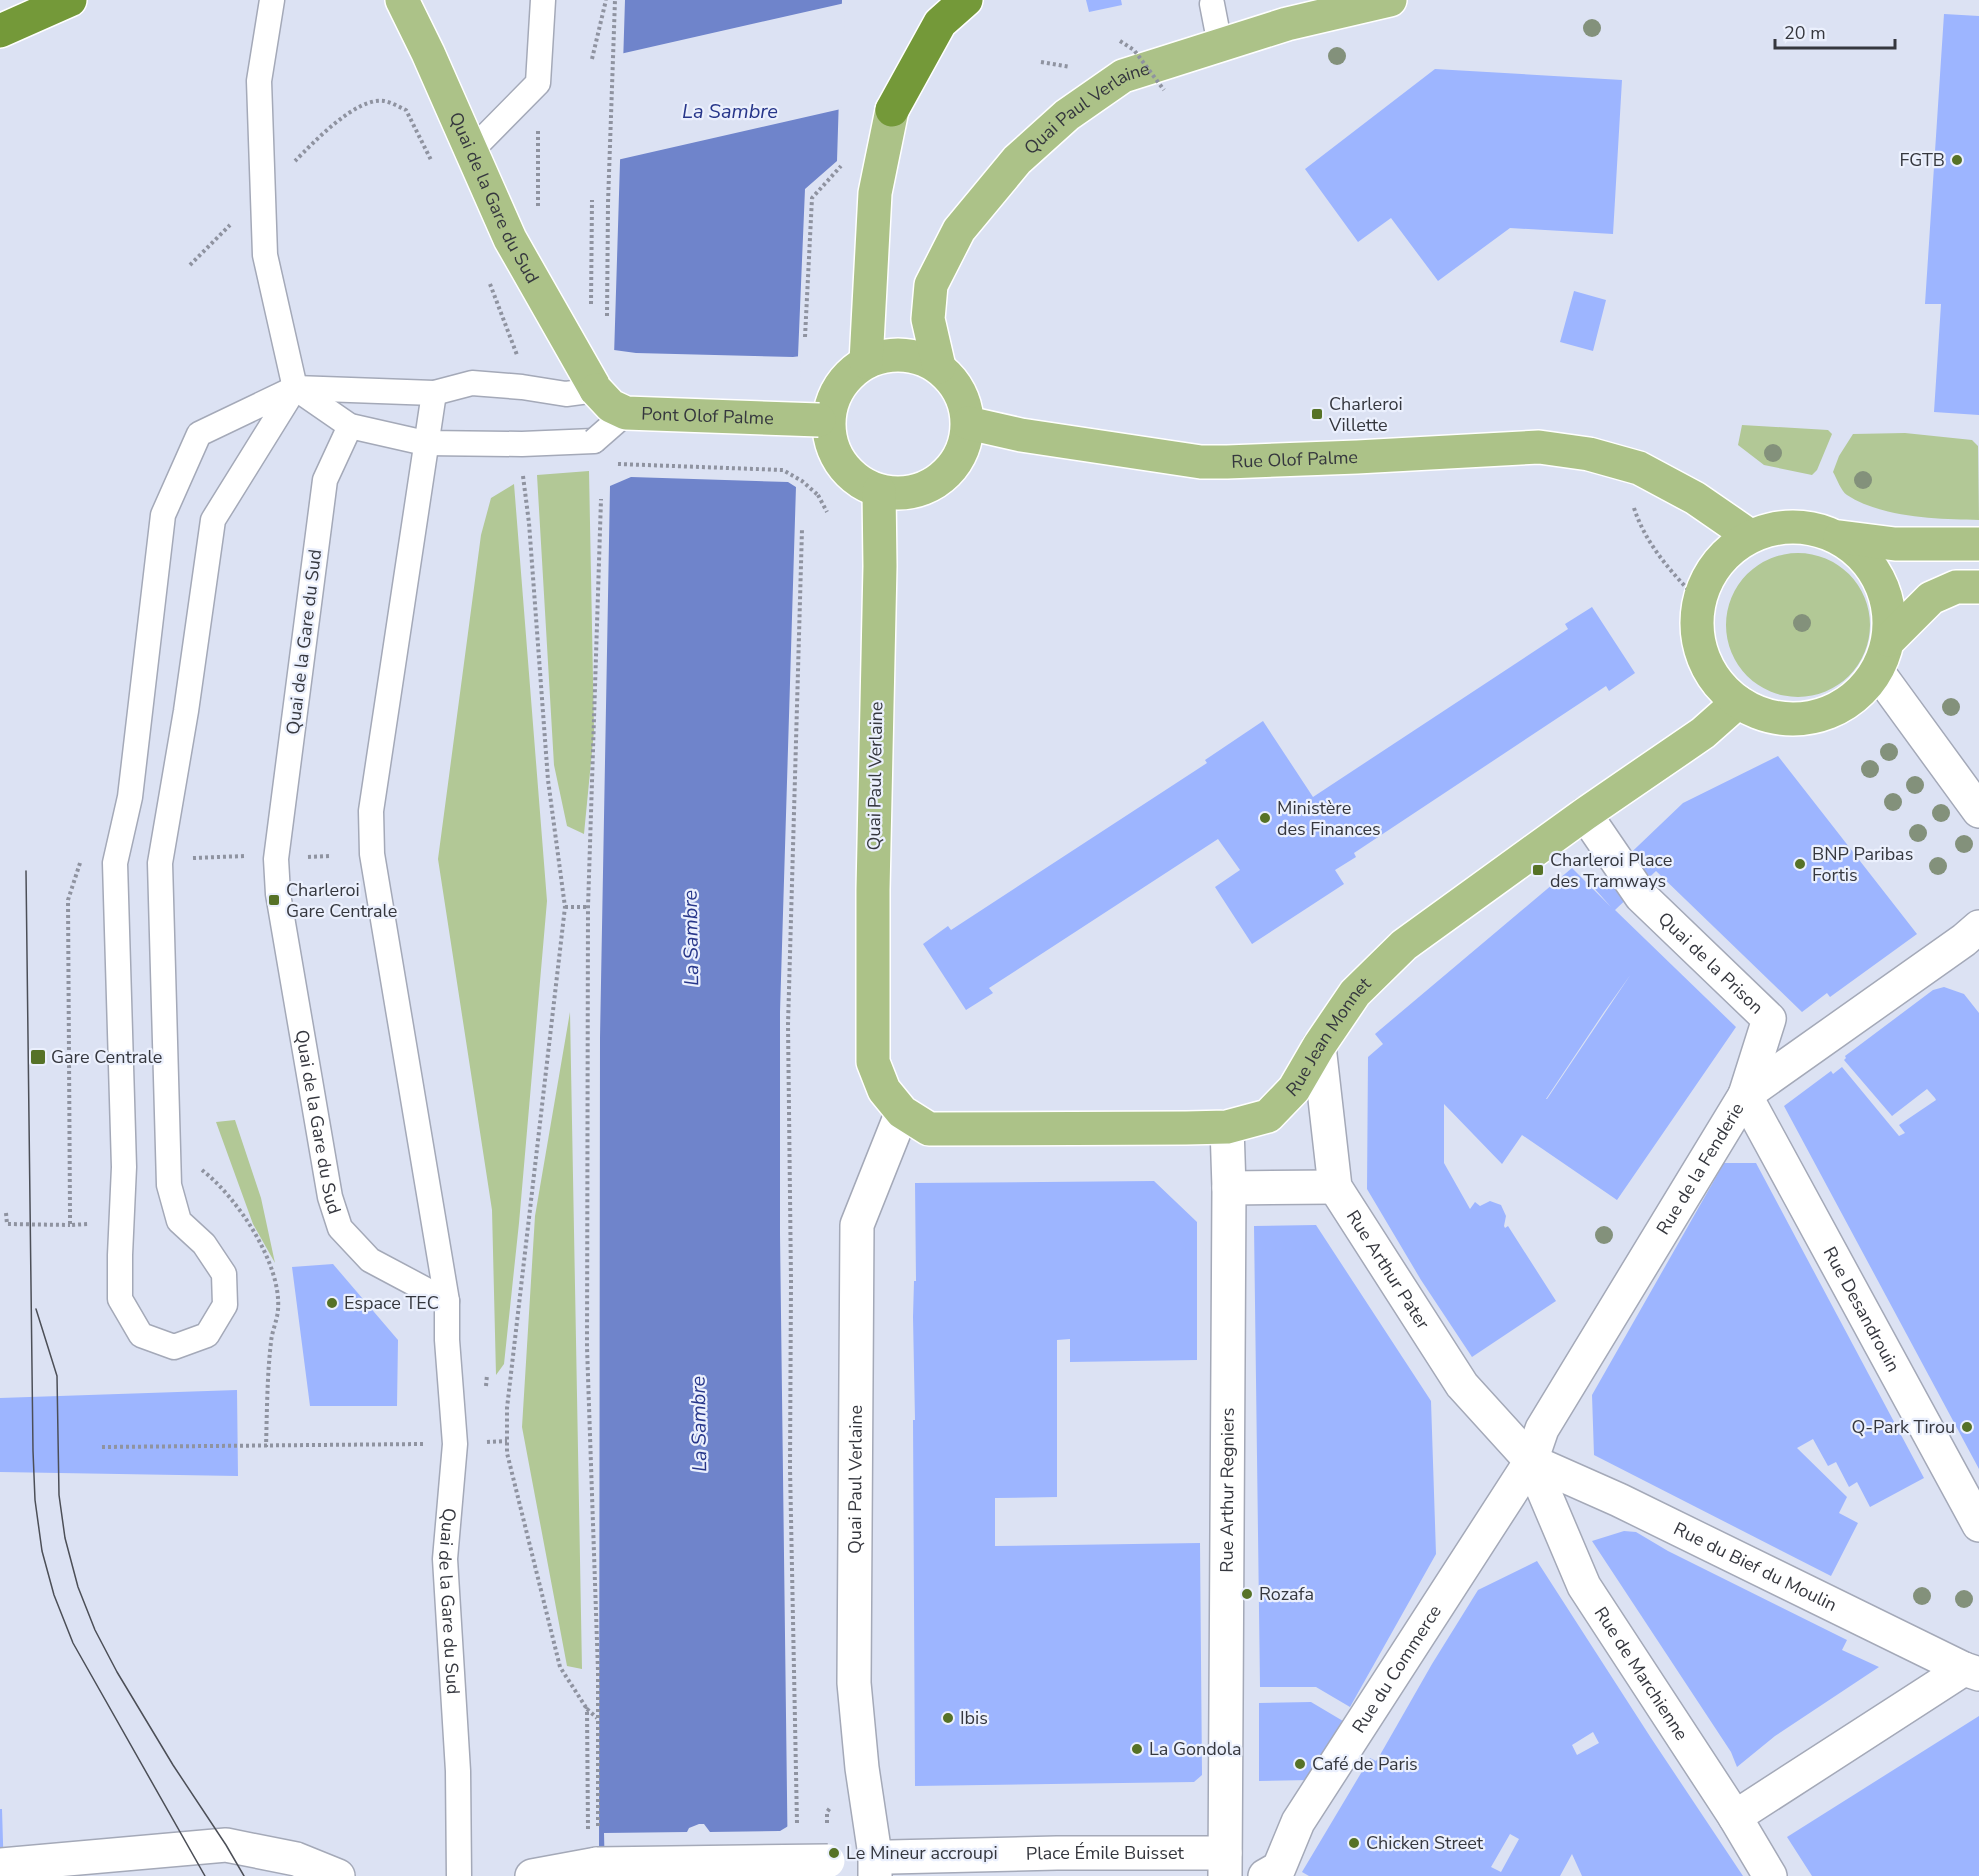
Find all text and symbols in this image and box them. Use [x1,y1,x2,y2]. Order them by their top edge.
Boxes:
scale bar [1775,12,1895,50]
text: 20 m [1784,21,1826,45]
street label: Quai Paul Verlaine [1019,56,1152,160]
water label: La Sambre [682,98,778,125]
street label: Quai de la Gare du Sud [443,108,545,288]
place label: FGTB [1900,148,1945,172]
marker: FGTB [1950,153,1964,167]
place label: Charleroi Villette [1328,392,1403,437]
street label: Pont Olof Palme [641,402,774,430]
marker: Charleroi Villette [1310,407,1324,421]
street label: Rue Olof Palme [1231,445,1358,474]
street label: Quai de la Gare du Sud [281,548,327,736]
street label: Quai Paul Verlaine [862,701,888,851]
place label: Ministère des Finances [1277,796,1381,841]
marker: Ministère des Finances [1258,811,1272,825]
place label: BNP Paribas Fortis [1812,842,1913,887]
place label: Charleroi Place des Tramways [1550,848,1672,893]
marker: BNP Paribas Fortis [1793,857,1807,871]
marker: Charleroi Place des Tramways [1531,863,1545,877]
place label: Charleroi Gare Centrale [286,878,397,923]
water label: La Sambre [677,889,705,986]
marker: Charleroi Gare Centrale [267,893,281,907]
street label: Quai de la Prison [1653,907,1769,1019]
street label: Rue Jean Monnet [1281,972,1377,1102]
street label: Quai de la Gare du Sud [290,1028,347,1217]
place label: Gare Centrale [51,1045,162,1069]
marker: Gare Centrale [29,1048,47,1066]
street label: Rue de la Fenderie [1651,1098,1749,1239]
street label: Rue Arthur Pater [1341,1205,1435,1334]
street label: Rue Desandrouin [1818,1242,1905,1376]
place label: Espace TEC [344,1291,439,1315]
marker: Espace TEC [325,1296,339,1310]
water label: La Sambre [685,1375,713,1472]
street label: Quai Paul Verlaine [843,1405,868,1554]
street label: Rue Arthur Regniers [1215,1407,1240,1573]
place label: Q-Park Tirou [1852,1415,1955,1439]
marker: Q-Park Tirou [1960,1420,1974,1434]
street label: Quai de la Gare du Sud [433,1507,465,1695]
street label: Rue du Bief du Moulin [1670,1517,1841,1617]
place label: Rozafa [1259,1582,1314,1606]
marker: Rozafa [1240,1587,1254,1601]
street label: Rue du Commerce [1347,1600,1447,1738]
street label: Rue de Marchienne [1589,1602,1694,1745]
place label: Ibis [960,1706,988,1730]
marker: Ibis [941,1711,955,1725]
place label: La Gondola [1149,1737,1242,1761]
marker: La Gondola [1130,1742,1144,1756]
place label: Café de Paris [1312,1752,1418,1776]
marker: Café de Paris [1293,1757,1307,1771]
place label: Chicken Street [1366,1831,1484,1855]
marker: Chicken Street [1347,1836,1361,1850]
place label: Le Mineur accroupi [846,1841,998,1865]
street label: Place Émile Buisset [1026,1841,1184,1866]
marker: Le Mineur accroupi [827,1846,841,1860]

